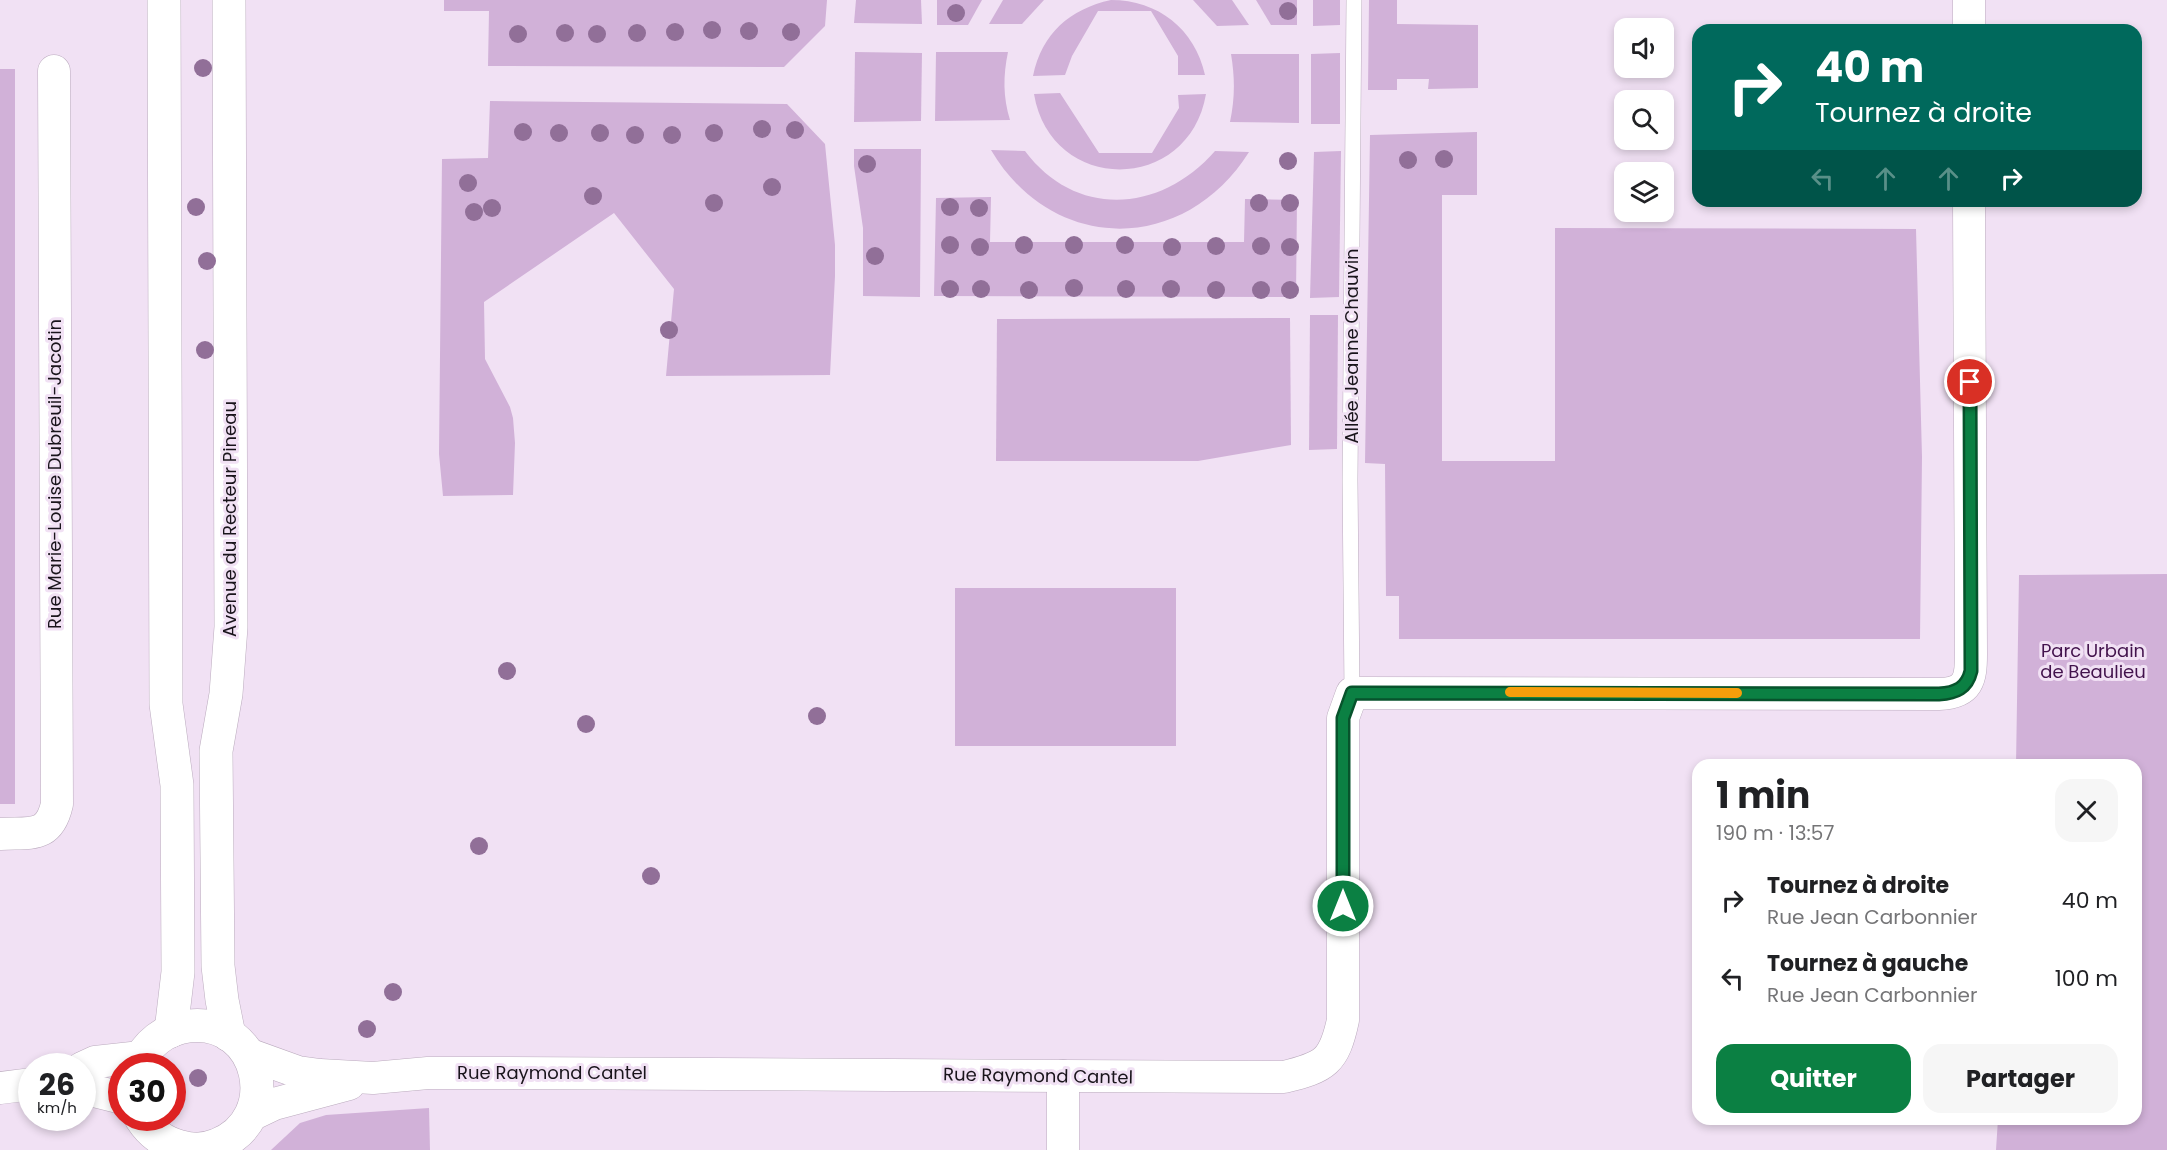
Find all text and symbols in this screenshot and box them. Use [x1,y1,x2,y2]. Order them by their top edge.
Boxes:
map controls [1614,18,1674,222]
button: sound [1614,18,1674,78]
text: 40 m [1815,38,1924,97]
icon: right [1716,48,1794,126]
button: search [1614,90,1674,150]
text: Tournez à droite [1815,94,2032,131]
button: layers [1614,162,1674,222]
icon: left [1806,162,1839,195]
icon: ahead [1869,162,1902,195]
icon: ahead [1932,162,1965,195]
icon: right [1995,162,2028,195]
street label: Allée Jeanne Chauvin [1339,248,1364,444]
street label: Rue Marie-Louise Dubreuil-Jacotin [42,319,67,629]
pin [1944,356,1995,407]
icon: arrive [1953,365,1986,398]
street label: Avenue du Recteur Pineau [217,401,242,637]
park label: Parc Urbain de Beaulieu [2040,638,2146,684]
text: 1 min [1716,770,1810,821]
button: close [2055,779,2118,842]
text: 190 m · 13:57 [1716,819,1834,847]
text: Tournez à droite [1767,870,1949,901]
position arrow [1311,874,1375,938]
icon: right [1716,884,1749,917]
text: 40 m [2062,885,2118,916]
text: Rue Jean Carbonnier [1767,903,1977,931]
text: Tournez à gauche [1767,948,1968,979]
icon: left [1716,962,1749,995]
text: 100 m [2055,963,2118,994]
text: Rue Jean Carbonnier [1767,981,1977,1009]
button: Quitter [1716,1044,1911,1113]
button: Partager [1923,1044,2118,1113]
speed limit sign: 30 [108,1053,186,1131]
street label: Rue Raymond Cantel [457,1060,647,1085]
street label: Rue Raymond Cantel [943,1061,1133,1090]
text: 26 [39,1063,75,1106]
text: km/h [37,1097,77,1118]

